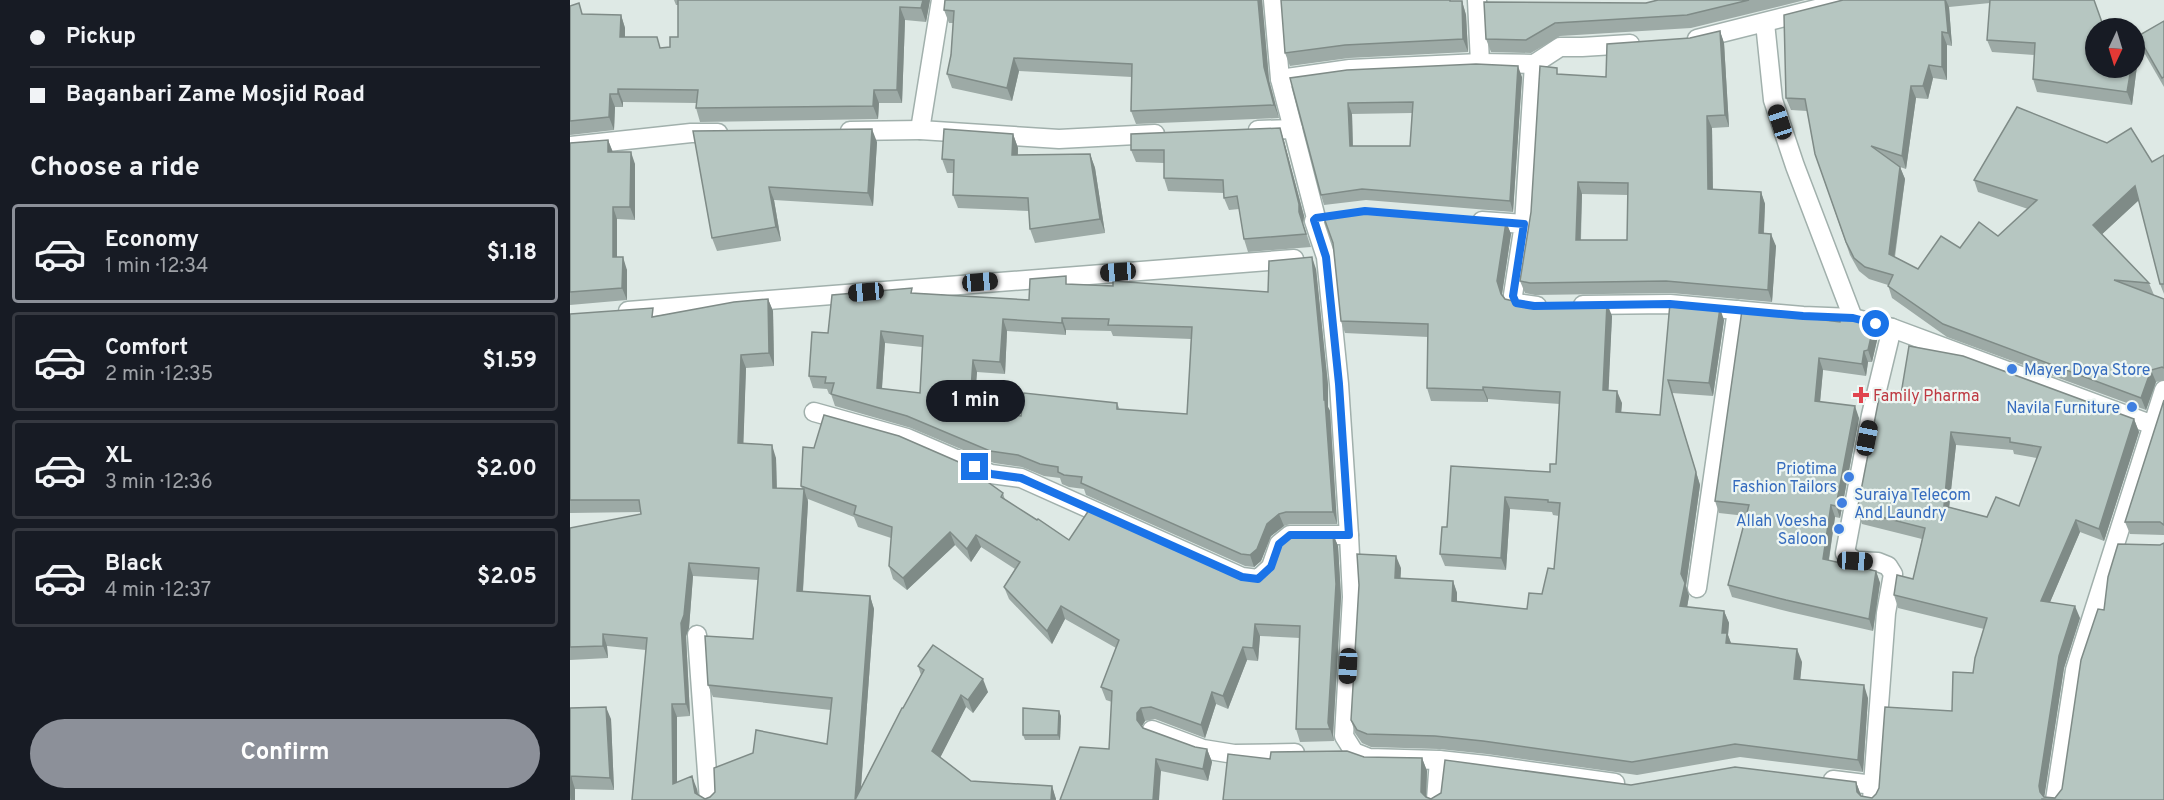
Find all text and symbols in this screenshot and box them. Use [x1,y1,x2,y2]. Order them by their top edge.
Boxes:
north arrow [2085,18,2145,78]
map controls [2085,18,2145,78]
text: Pickup [66,24,136,51]
text: Baganbari Zame Mosjid Road [66,82,365,109]
car [1766,102,1794,142]
text: Choose a ride [30,151,200,185]
icon: car [33,227,87,281]
text: Economy [105,227,199,254]
text: $1.18 [487,240,537,267]
text: 1 min · 12:34 [105,254,209,280]
car [1099,262,1137,282]
car [961,271,999,293]
car [847,281,885,303]
route start [1862,310,1889,337]
icon: car [33,335,87,389]
text: Comfort [105,335,188,362]
text: $1.59 [482,348,537,375]
place label: Mayer Doya Store [2024,361,2150,381]
text: 2 min · 12:35 [105,362,213,388]
marker: Mayer Doya Store [2005,362,2019,376]
callout: 1 min [926,380,1024,422]
place label: Family Pharma [1873,387,1979,407]
text: 1 min [951,388,1000,414]
marker: Family Pharma [1854,388,1868,402]
place label: Navila Furniture [2006,399,2120,419]
marker: Navila Furniture [2125,400,2139,414]
car [1855,419,1879,457]
icon: car [33,443,87,497]
text: XL [105,443,132,470]
route end [961,453,988,480]
text: $2.00 [476,456,537,483]
place label: Priotima Fashion Tailors [1732,460,1837,498]
text: 3 min · 12:36 [105,470,213,496]
marker: Priotima Fashion Tailors [1842,470,1856,484]
place label: Suraiya Telecom And Laundry [1854,486,1971,524]
marker: Suraiya Telecom And Laundry [1835,496,1849,510]
place label: Allah Voesha Saloon [1736,512,1827,550]
marker: Allah Voesha Saloon [1832,522,1846,536]
icon: car [33,551,87,605]
text: Black [105,551,163,578]
car [1837,551,1873,571]
text: $2.05 [477,564,537,591]
text: 4 min · 12:37 [105,578,211,604]
car [1338,648,1358,684]
button: Confirm [30,719,540,788]

